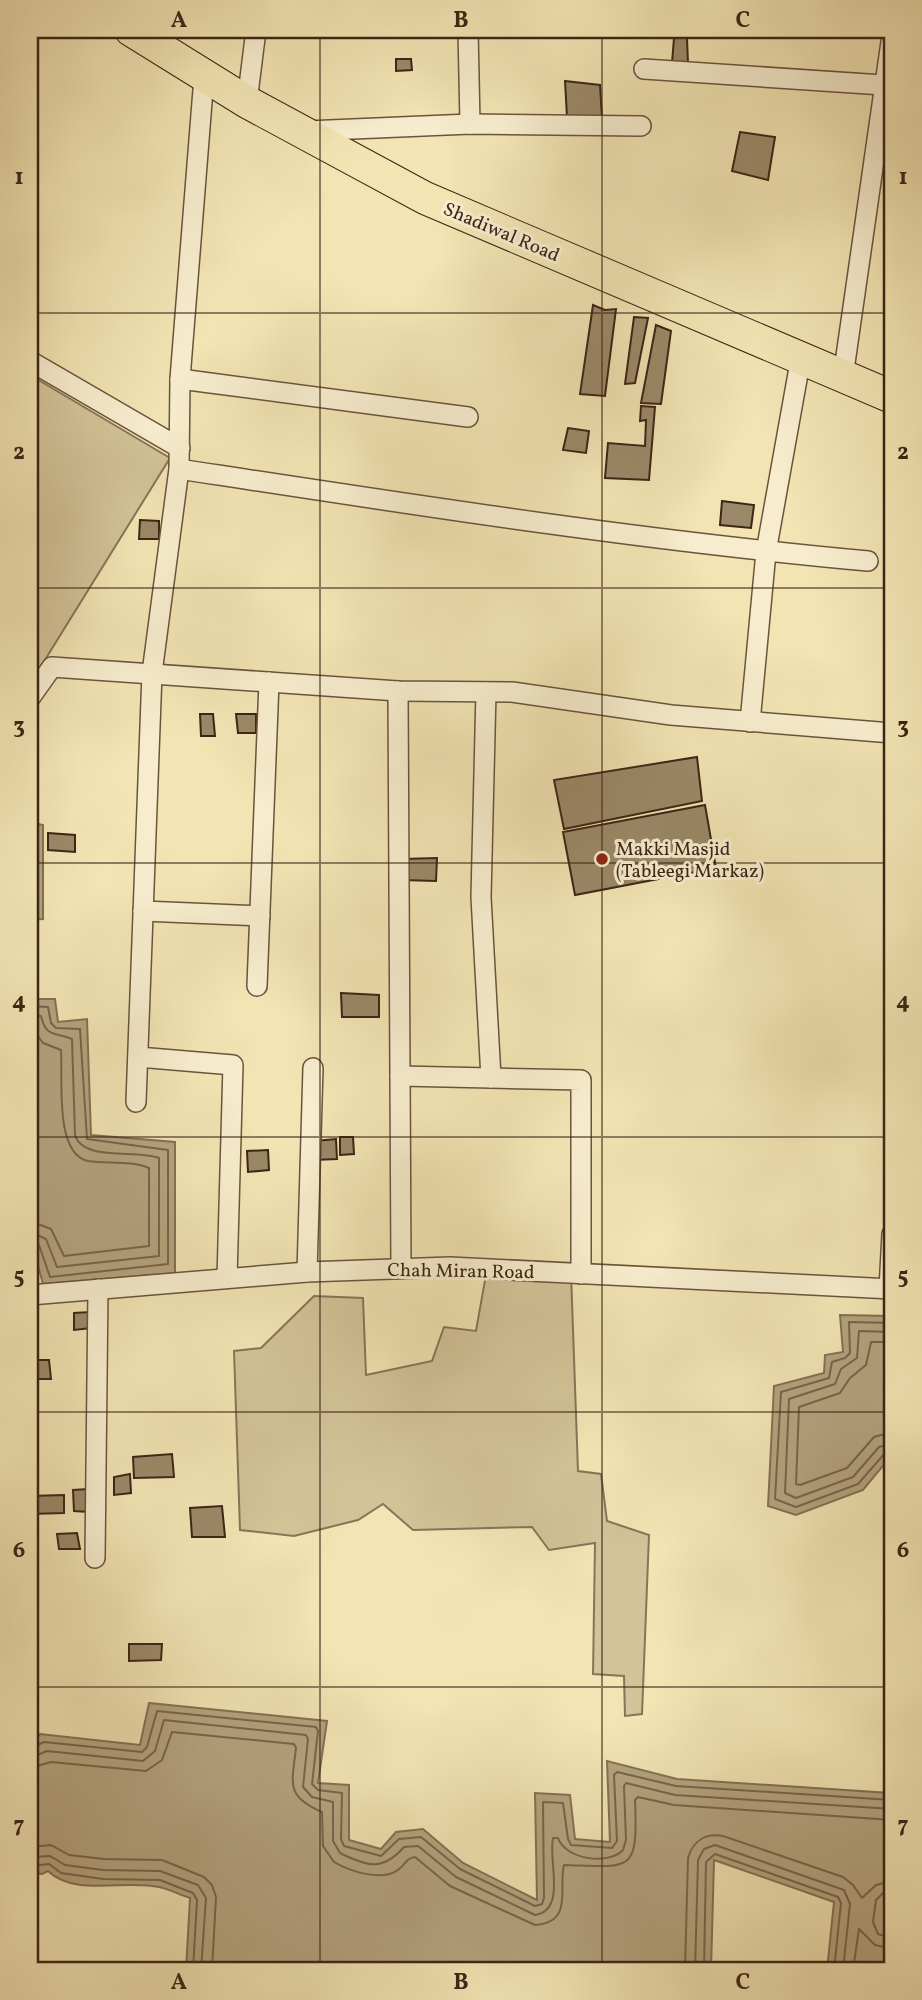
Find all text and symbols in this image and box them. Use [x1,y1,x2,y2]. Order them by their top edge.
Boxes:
text: A [171,5,187,37]
text: B [453,5,469,37]
text: C [736,5,750,37]
text: 1 [14,162,24,194]
text: 1 [898,162,908,194]
street label: Shadiwal Road [439,197,563,269]
text: 2 [13,437,25,469]
text: 2 [897,437,909,469]
text: 3 [13,711,25,743]
text: 3 [897,711,909,743]
place label: Makki Masjid (Tableegi Markaz) [616,837,764,885]
marker: Makki Masjid (Tableegi Markaz) [594,851,610,867]
text: 4 [12,986,26,1018]
text: 4 [896,986,910,1018]
street label: Chah Miran Road [387,1258,535,1286]
text: 5 [13,1261,25,1293]
text: 5 [897,1261,909,1293]
text: 6 [13,1535,25,1567]
text: 6 [897,1535,909,1567]
text: 7 [14,1810,25,1842]
text: 7 [898,1810,909,1842]
text: A [171,1967,187,1999]
text: B [453,1967,469,1999]
text: C [736,1967,750,1999]

